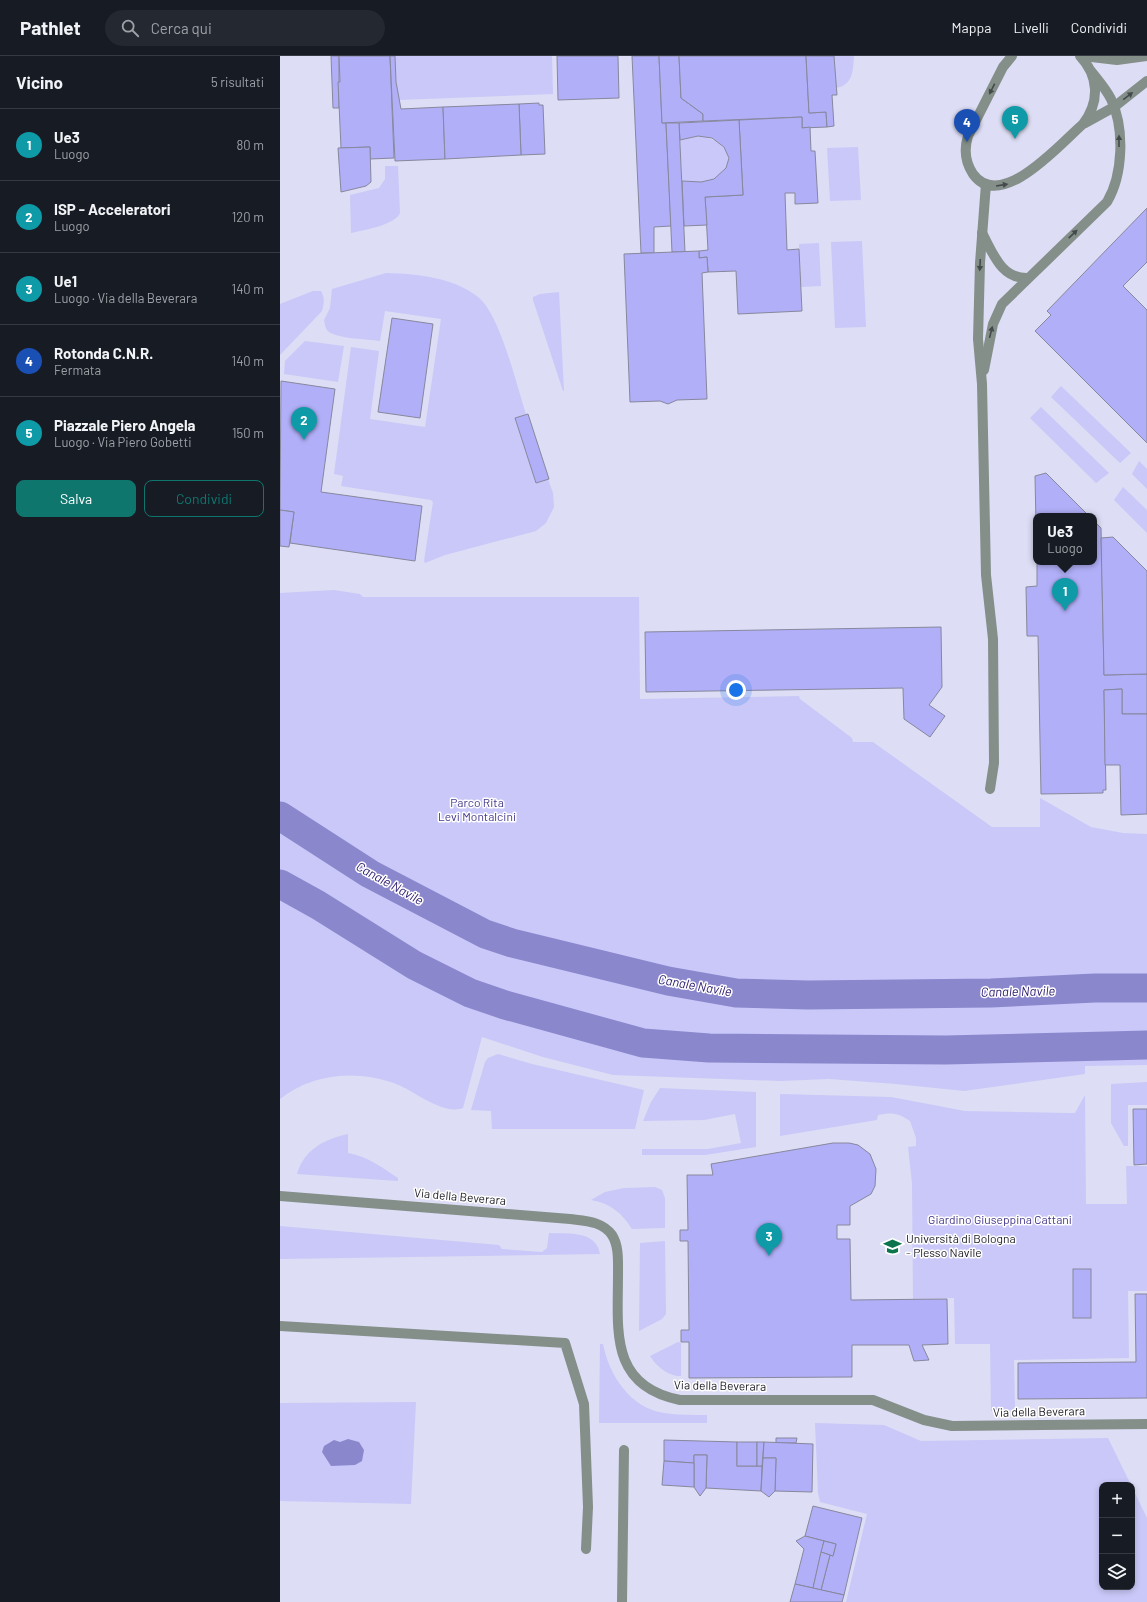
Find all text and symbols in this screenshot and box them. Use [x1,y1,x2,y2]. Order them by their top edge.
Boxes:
search box [105,10,385,46]
text: Pathlet [20,16,81,39]
icon: search [119,17,141,39]
text: Cerca qui [151,19,212,37]
text: Mappa [952,19,991,36]
text: Livelli [1013,19,1049,36]
text: Condividi [1071,19,1127,36]
text: Vicino [16,72,63,92]
text: 5 risultati [211,74,264,90]
one-way arrow [989,83,995,95]
one-way arrow [1122,92,1133,101]
pin: 5 [1002,106,1028,139]
pin: 4 [954,109,980,142]
text: Ue3 [54,128,80,146]
one-way arrow [1116,134,1122,147]
text: 1 [27,137,31,153]
text: 80 m [237,137,264,153]
text: Luogo [54,146,89,162]
one-way arrow [996,182,1008,188]
text: ISP - Acceleratori [54,200,171,218]
text: 2 [25,209,33,225]
text: 120 m [232,209,264,225]
text: Luogo [54,218,89,234]
one-way arrow [1068,229,1078,239]
one-way arrow [976,259,983,271]
text: Ue1 [54,272,77,290]
text: 3 [25,281,33,297]
text: 140 m [232,281,264,297]
text: Luogo · Via della Beverara [54,290,197,306]
one-way arrow [988,325,994,337]
text: Rotonda C.N.R. [54,344,153,362]
text: 4 [25,353,33,369]
text: 140 m [232,353,264,369]
text: Fermata [54,362,101,378]
pin: 2 [291,407,317,440]
text: Piazzale Piero Angela [54,416,196,434]
text: 5 [25,425,33,441]
text: 150 m [232,425,264,441]
text: Luogo · Via Piero Gobetti [54,434,192,450]
button: Salva [16,480,136,517]
button: Condividi [144,480,264,517]
popup [1033,513,1097,565]
text: Ue3 [1047,522,1073,540]
text: Luogo [1047,540,1083,556]
pin: 1 [1052,578,1078,611]
your location [726,680,746,700]
park label: Parco Rita Levi Montalcini [438,795,516,823]
water label: Canale Navile [354,858,427,908]
water label: Canale Navile [657,971,733,999]
water label: Canale Navile [981,982,1056,1000]
street label: Via della Beverara [414,1185,507,1207]
park label: Giardino Giuseppina Cattani [928,1212,1072,1226]
pin: 3 [756,1223,782,1256]
place label: Università di Bologna - Plesso Navile [906,1231,1016,1259]
school or university icon: Università di Bologna - Plesso Navile [883,1236,903,1256]
street label: Via della Beverara [674,1377,766,1393]
street label: Via della Beverara [993,1403,1085,1419]
map controls [1099,1482,1135,1590]
button: + [1099,1482,1135,1518]
button: − [1099,1518,1135,1554]
button: layers [1099,1554,1135,1590]

